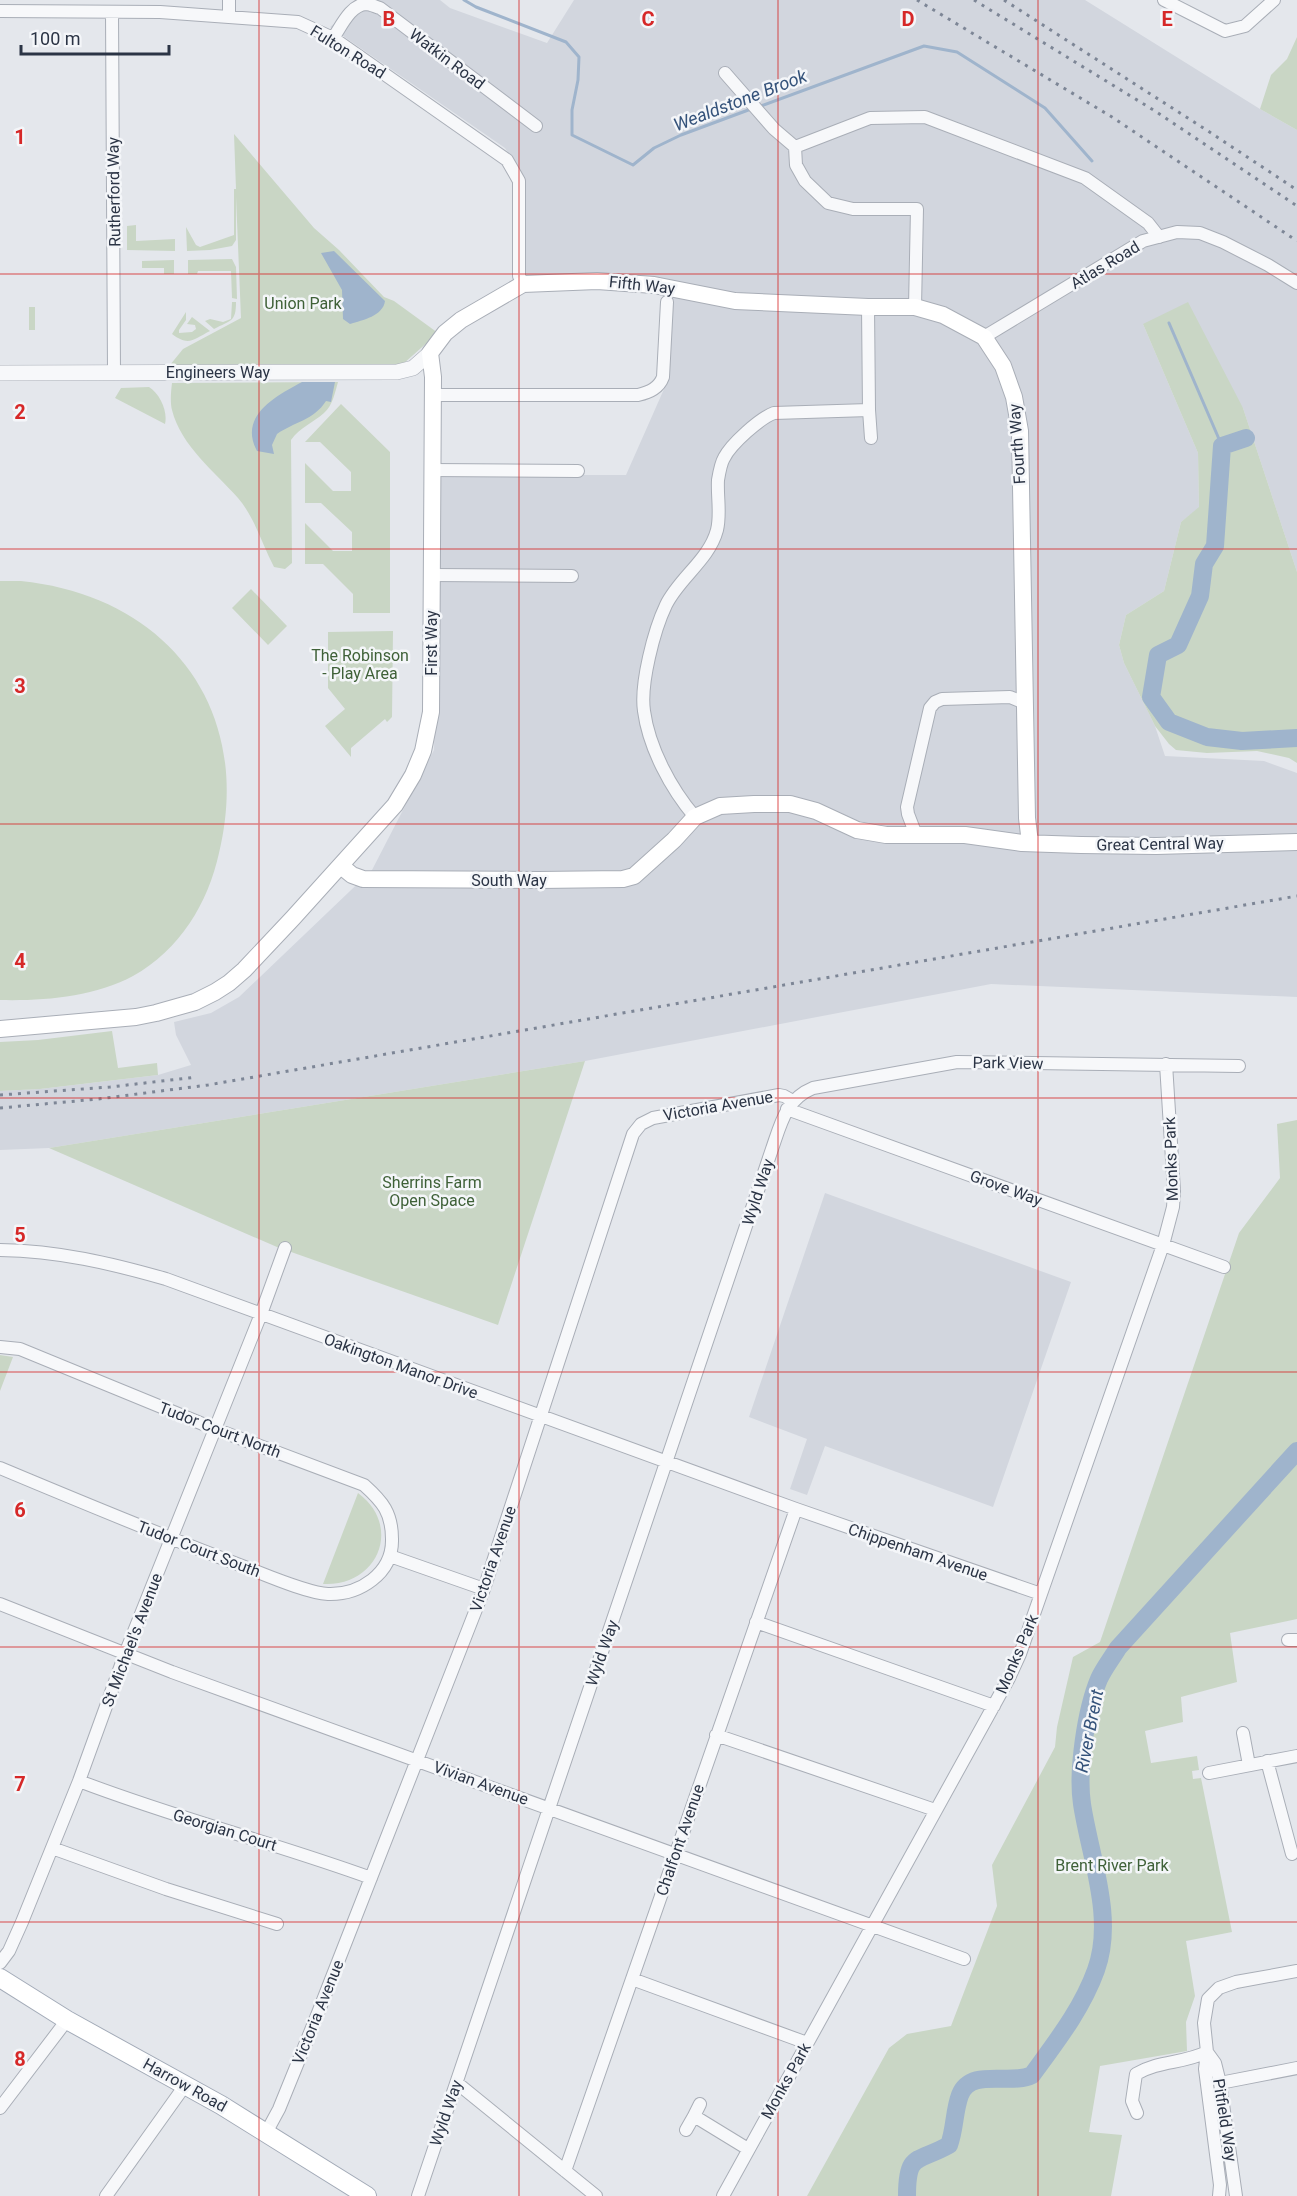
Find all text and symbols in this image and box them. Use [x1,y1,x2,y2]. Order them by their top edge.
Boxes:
text: B [383,7,395,31]
text: C [641,7,655,31]
text: D [902,7,915,31]
text: E [1161,7,1173,31]
scale bar [21,18,170,56]
street label: Fulton Road [307,21,389,83]
street label: Watkin Road [406,25,488,93]
text: 100 m [30,28,81,49]
water label: Wealdstone Brook [670,64,811,135]
text: 1 [14,125,26,149]
street label: Rutherford Way [104,137,124,247]
street label: Atlas Road [1067,237,1143,293]
street label: Fifth Way [608,272,676,298]
park label: Union Park [264,294,343,313]
street label: Engineers Way [166,363,271,382]
text: 2 [14,400,26,424]
street label: Fourth Way [1005,403,1029,485]
street label: First Way [422,610,441,676]
park label: The Robinson - Play Area [311,646,409,683]
text: 3 [14,674,26,698]
street label: Great Central Way [1096,833,1224,855]
street label: South Way [471,871,547,890]
text: 4 [14,949,26,973]
street label: Park View [972,1053,1044,1073]
street label: Victoria Avenue [662,1087,774,1125]
street label: Monks Park [1160,1116,1182,1202]
street label: Wyld Way [738,1156,778,1228]
street label: Grove Way [967,1166,1045,1210]
park label: Sherrins Farm Open Space [382,1173,482,1210]
text: 5 [14,1223,26,1247]
street label: Oakington Manor Drive [321,1329,481,1403]
street label: Tudor Court North [156,1398,284,1462]
text: 6 [14,1498,26,1522]
street label: Victoria Avenue [466,1503,520,1615]
street label: Tudor Court South [135,1517,263,1581]
street label: Chippenham Avenue [846,1519,990,1585]
street label: St Michael's Avenue [98,1571,166,1709]
street label: Monks Park [992,1611,1043,1697]
street label: Wyld Way [582,1617,622,1689]
water label: River Brent [1071,1687,1107,1774]
street label: Vivian Avenue [431,1757,531,1809]
text: 7 [14,1772,26,1796]
street label: Chalfont Avenue [652,1782,708,1898]
street label: Georgian Court [171,1805,279,1855]
park label: Brent River Park [1055,1856,1170,1875]
street label: Victoria Avenue [288,1957,348,2067]
street label: Monks Park [757,2039,815,2123]
text: 8 [14,2047,26,2071]
street label: Harrow Road [140,2054,230,2116]
street label: Wyld Way [426,2077,466,2149]
street label: Pitfield Way [1209,2077,1241,2163]

